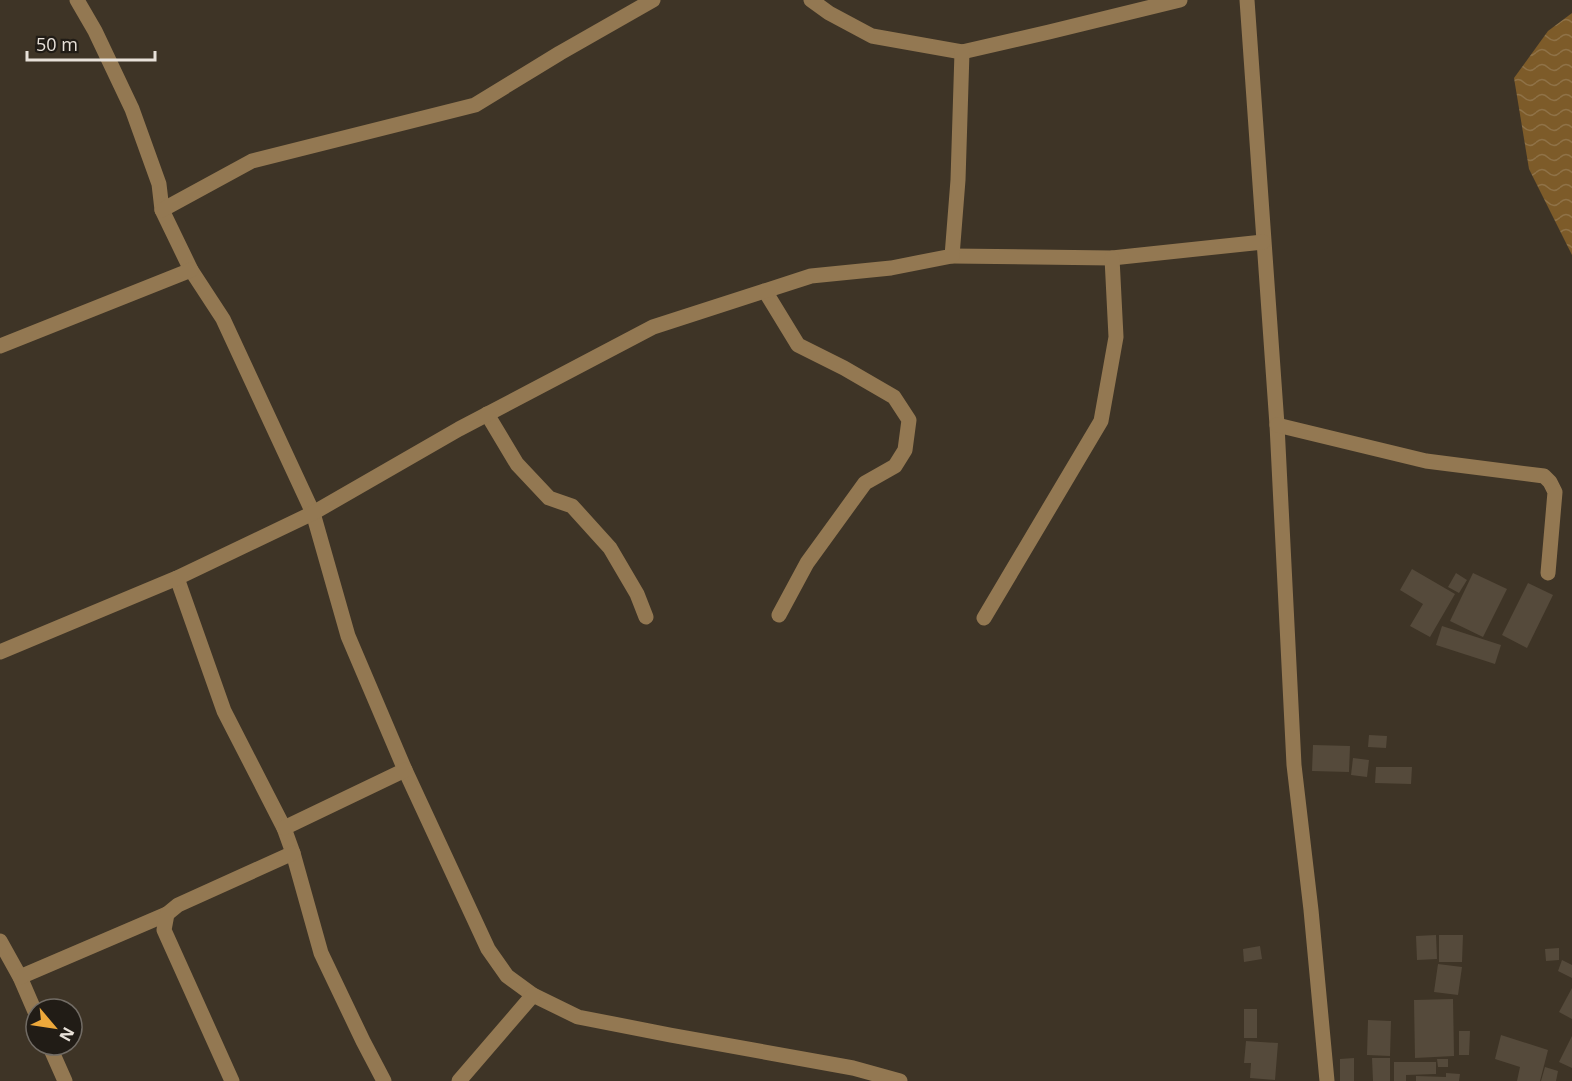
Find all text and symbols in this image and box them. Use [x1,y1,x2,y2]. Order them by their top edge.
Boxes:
scale bar [27,24,154,62]
text: 50 m [36,32,78,56]
north arrow [24,997,84,1057]
text: N [54,1023,80,1045]

